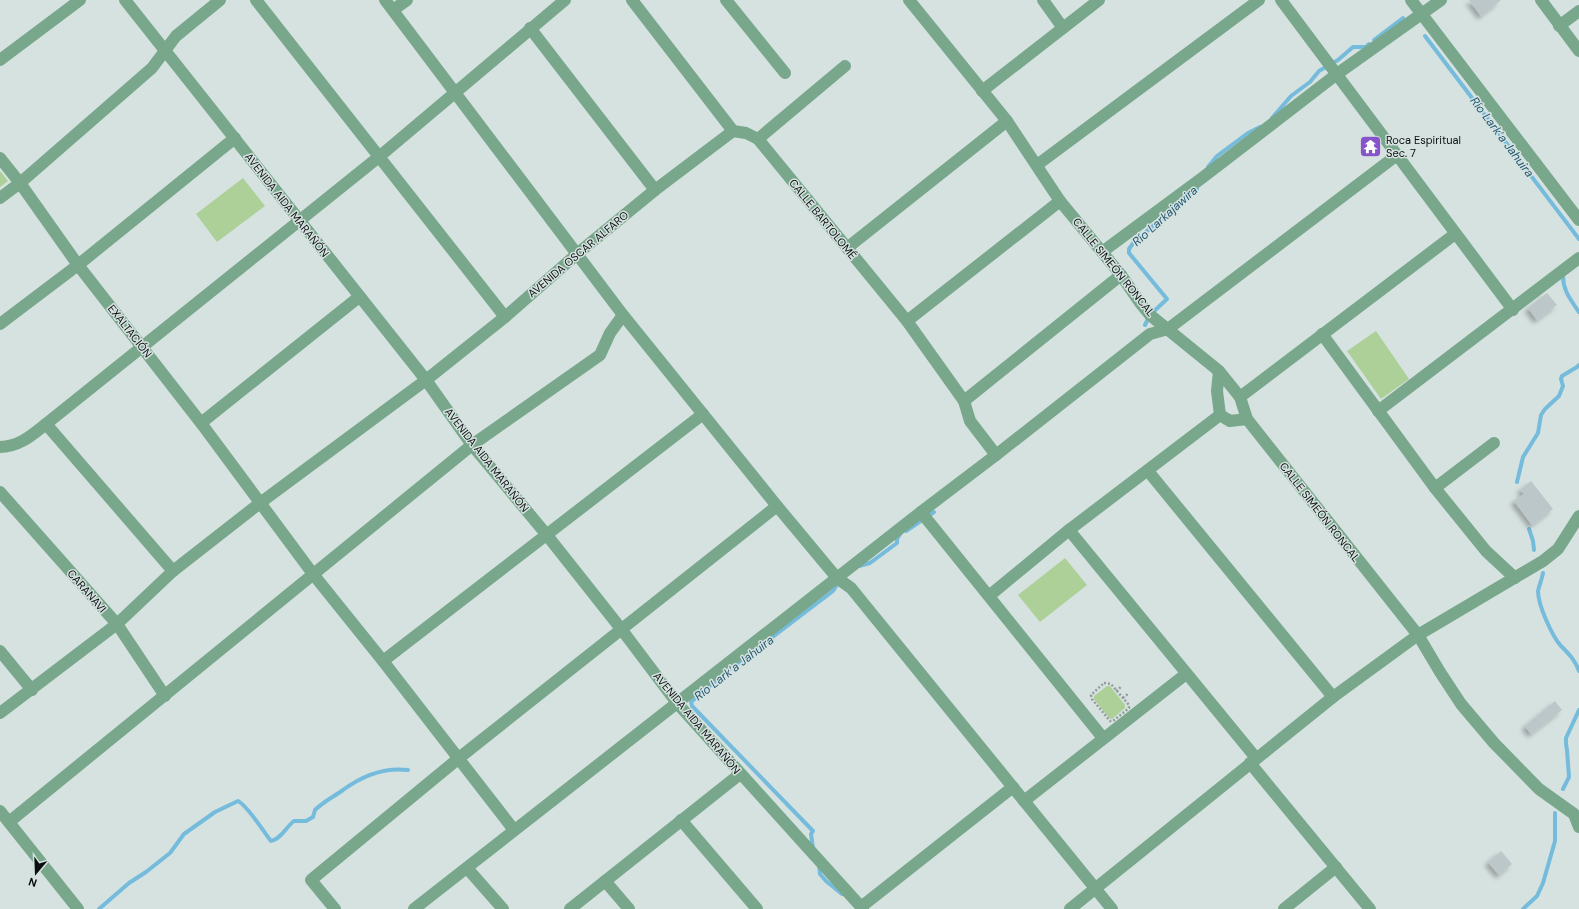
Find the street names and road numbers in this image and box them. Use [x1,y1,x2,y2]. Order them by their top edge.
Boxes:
street label: AVENIDA AIDA MARAÑÓN [242,150,332,260]
street label: CALLE BARTOLOMÉ [786,176,860,262]
street label: AVENIDA OSCAR ALFARO [525,208,631,300]
street label: CALLE SIMEÓN RONCAL [1070,215,1158,319]
street label: EXALTACIÓN [105,302,155,360]
street label: AVENIDA AIDA MARAÑÓN [442,405,532,515]
street label: CALLE SIMEÓN RONCAL [1277,459,1363,565]
street label: CARANAVI [64,567,110,615]
street label: AVENIDA AIDA MARAÑÓN [650,669,744,777]

